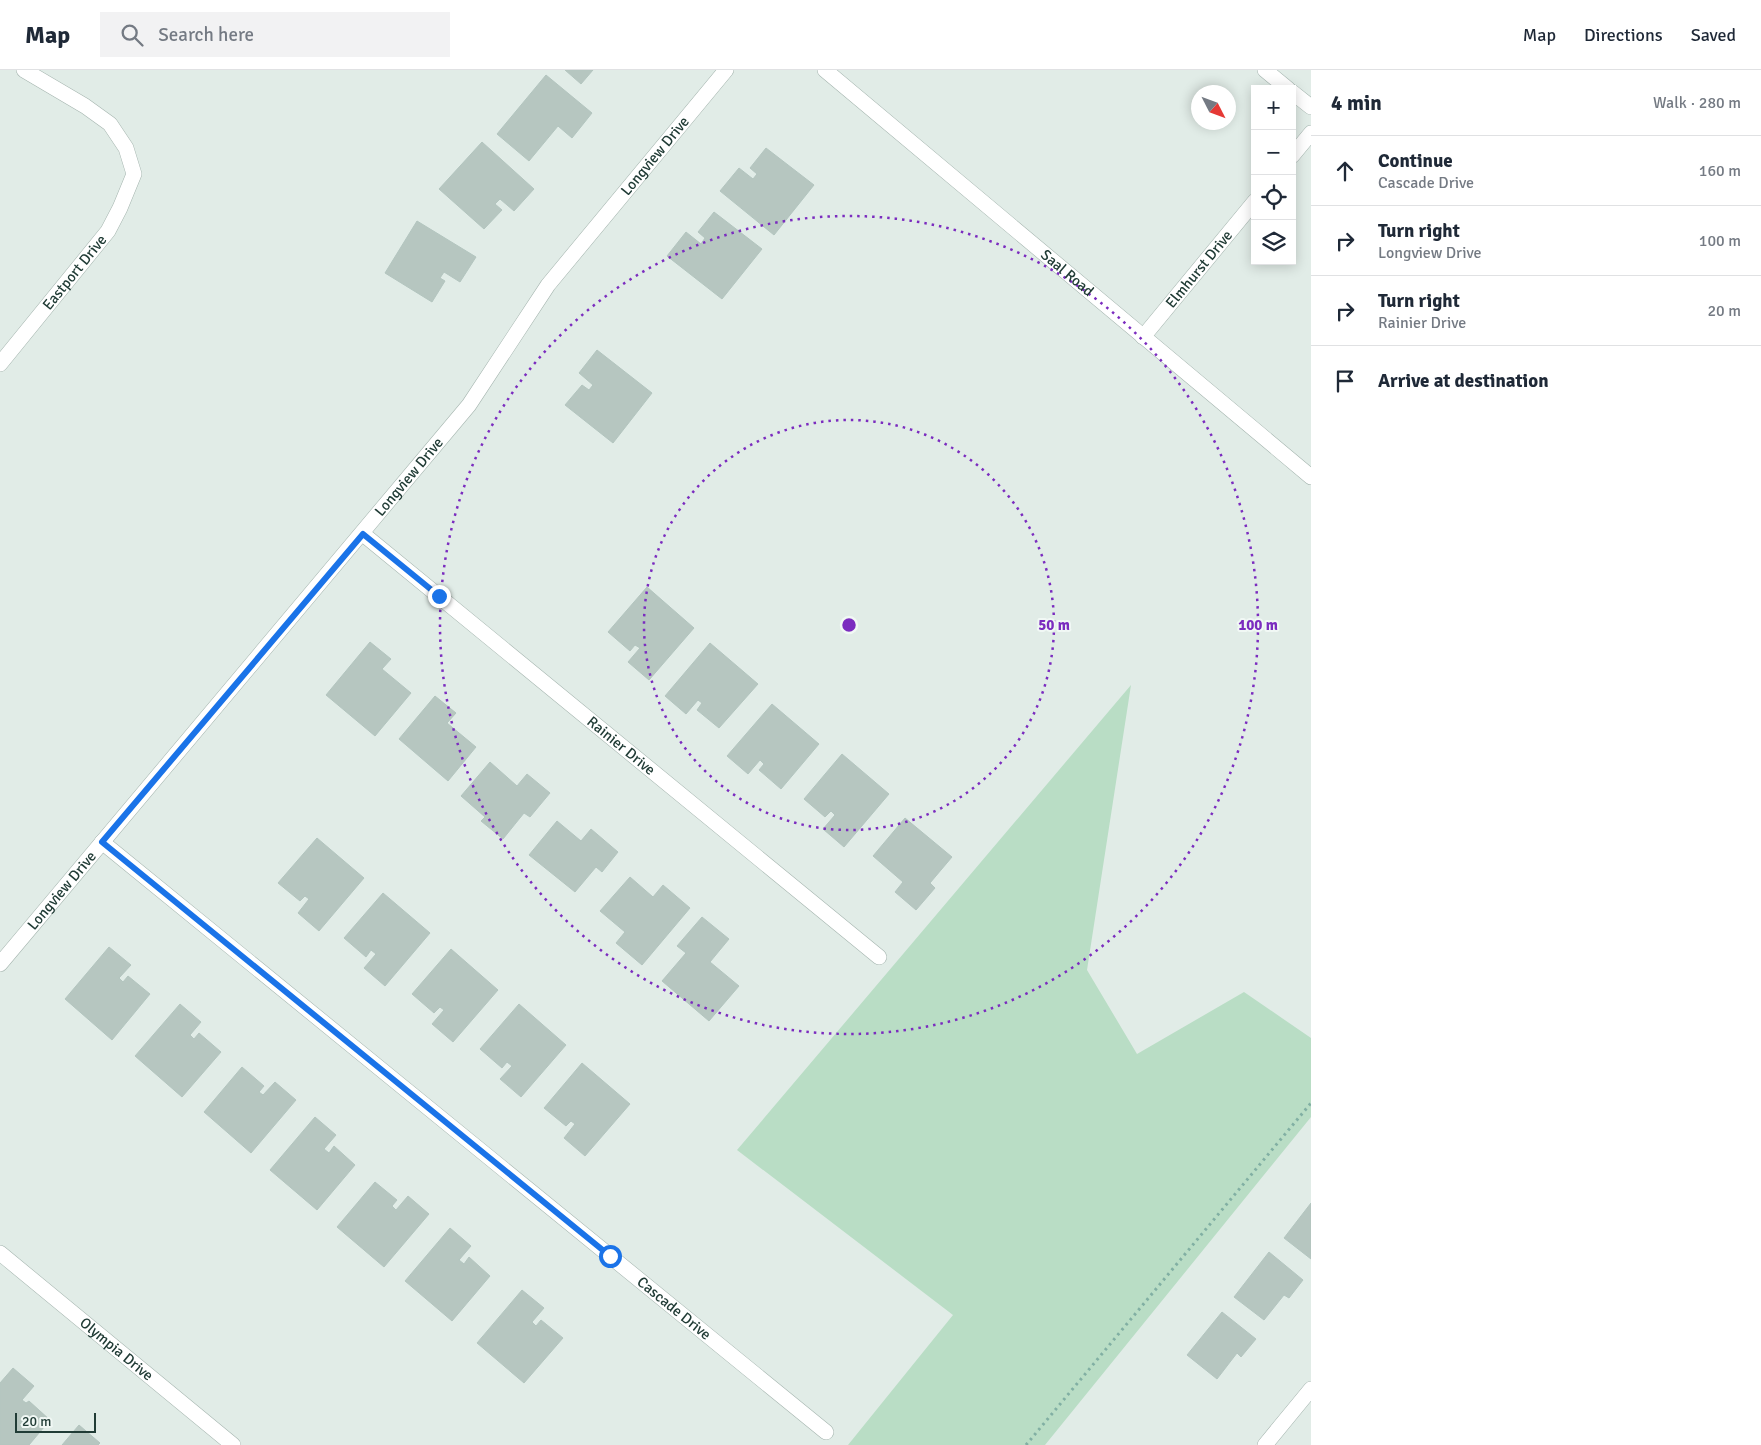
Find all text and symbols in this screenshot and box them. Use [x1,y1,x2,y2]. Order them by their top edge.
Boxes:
search box [100,12,450,57]
text: Map [25,20,70,50]
icon: search [118,21,146,49]
text: Search here [158,23,254,47]
text: Map [1523,24,1556,46]
text: Directions [1584,24,1663,46]
text: Saved [1691,24,1736,46]
north arrow [1191,85,1236,130]
map controls [1251,85,1296,265]
button: + [1251,85,1296,130]
text: 4 min [1331,90,1382,116]
text: Walk · 280 m [1653,93,1741,113]
street label: Longview Drive [617,113,693,199]
button: − [1251,130,1296,175]
text: Continue [1378,149,1453,173]
icon: ahead [1331,157,1359,185]
text: 160 m [1699,161,1741,181]
text: Cascade Drive [1378,173,1474,193]
button: locate [1251,175,1296,220]
text: Turn right [1378,219,1460,243]
button: layers [1251,220,1296,265]
street label: Elmhurst Drive [1162,226,1236,312]
icon: right [1331,227,1359,255]
street label: Eastport Drive [39,231,110,314]
text: 100 m [1699,231,1741,251]
text: Longview Drive [1378,243,1482,263]
street label: Saal Road [1037,246,1097,300]
text: Turn right [1378,289,1460,313]
icon: right [1331,297,1359,325]
text: 20 m [1707,301,1741,321]
text: Rainier Drive [1378,313,1466,333]
icon: arrive [1331,367,1359,395]
text: Arrive at destination [1378,369,1549,393]
street label: Longview Drive [371,434,447,520]
route end [428,585,451,608]
centre of rings [840,616,858,634]
text: 50 m [1038,616,1070,634]
text: 100 m [1238,616,1278,634]
street label: Rainier Drive [584,713,659,779]
street label: Longview Drive [24,847,100,933]
route start [599,1245,622,1268]
street label: Cascade Drive [633,1273,715,1344]
street label: Olympia Drive [76,1314,157,1384]
scale bar [15,1410,96,1433]
text: 20 m [22,1413,51,1430]

